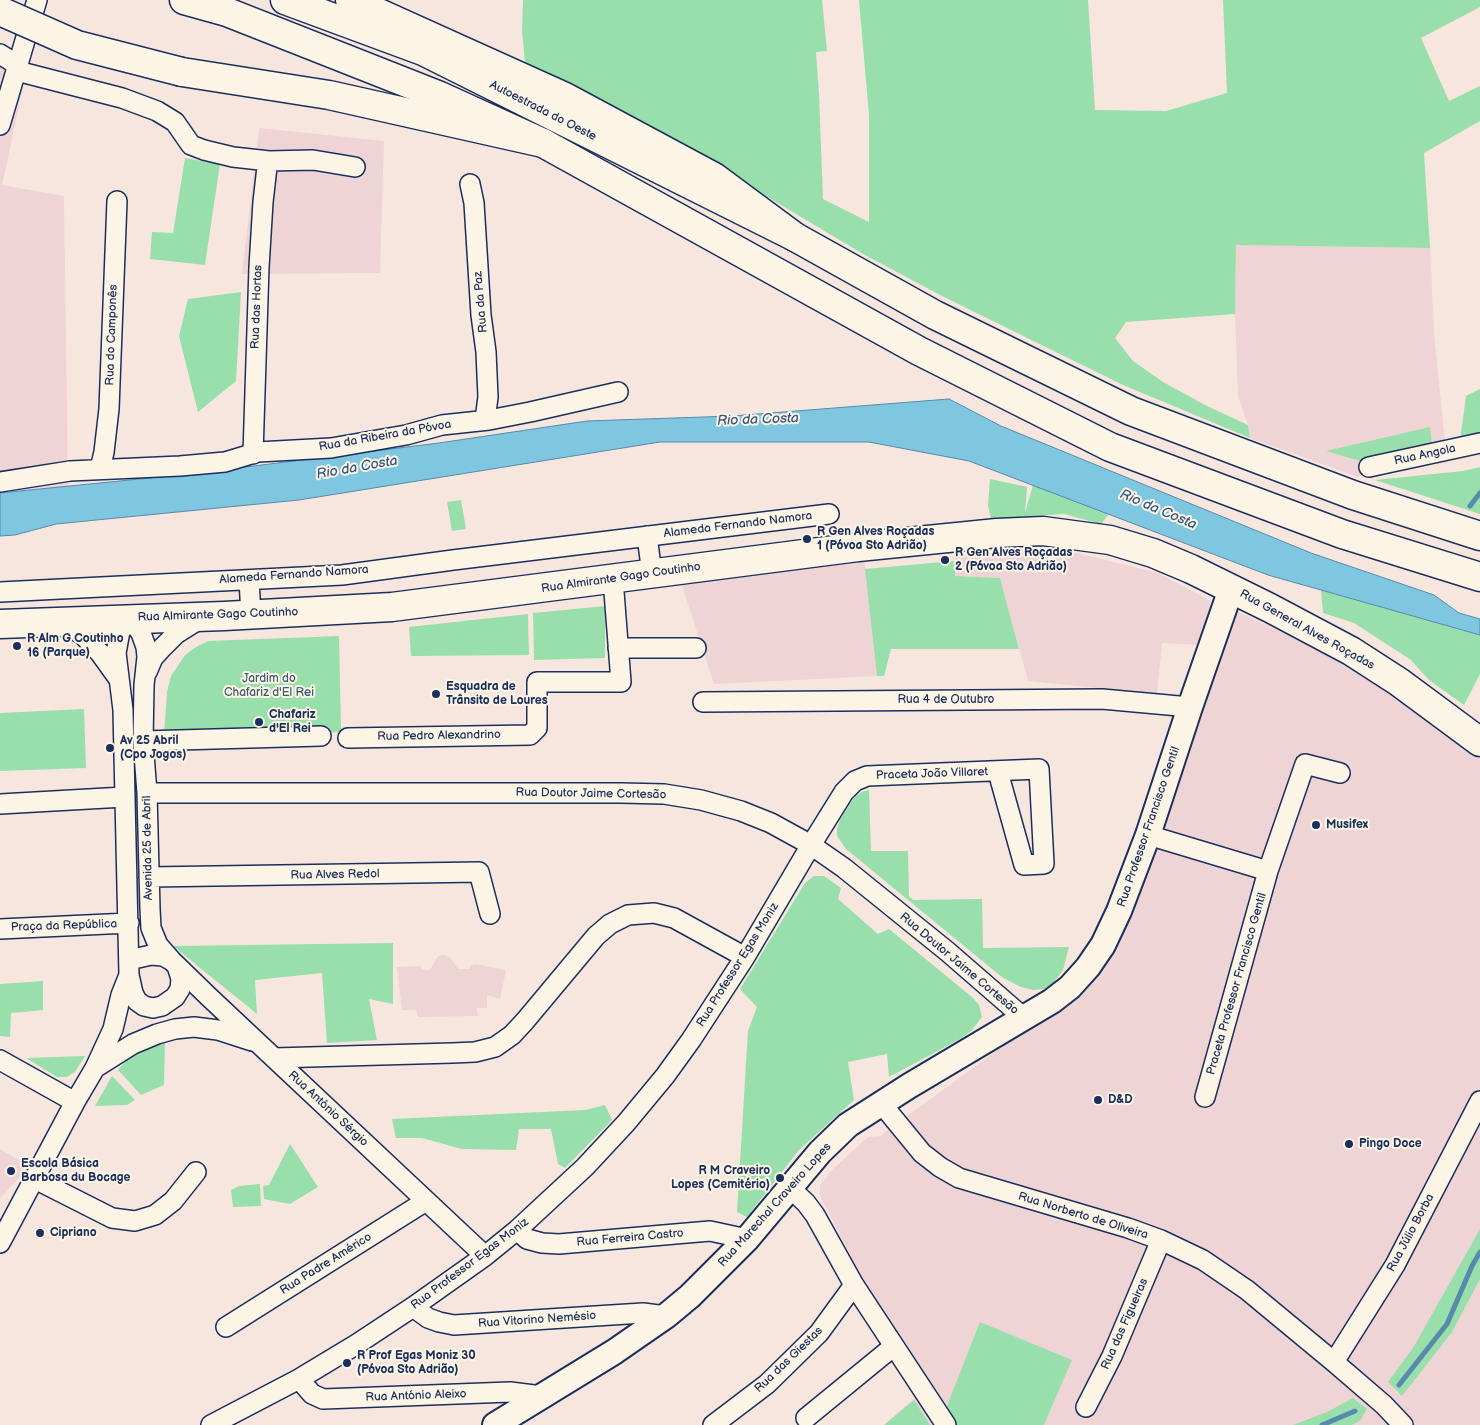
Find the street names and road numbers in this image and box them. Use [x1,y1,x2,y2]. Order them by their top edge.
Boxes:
street label: Autoestrada do Oeste [487,78,599,144]
street label: Rua das Hortas [248,265,266,349]
street label: Rua da Paz [471,271,491,333]
street label: Rua do Camponês [103,284,121,386]
street label: Rua da Ribeira da Póvoa [318,417,452,455]
street label: Rua Angola [1393,441,1457,469]
street label: Alameda Fernando Namora [663,509,813,541]
street label: Rua Almirante Gago Coutinho [540,560,702,596]
street label: Alameda Fernando Namora [219,563,369,587]
street label: Rua General Alves Roçadas [1237,587,1377,673]
street label: Rua Almirante Gago Coutinho [137,605,299,625]
street label: Rua 4 de Outubro [898,693,994,707]
street label: Rua Pedro Alexandrino [377,728,501,744]
street label: Rua Professor Francisco Gentil [1115,745,1183,909]
street label: Praceta João Villaret [876,765,988,783]
street label: Rua Doutor Jaime Cortesão [516,785,666,803]
street label: Avenida 25 de Abril [140,796,156,900]
street label: Rua Alves Redol [290,867,380,883]
street label: Praceta Professor Francisco Gentil [1204,891,1270,1077]
street label: Rua Professor Egas Moniz [694,900,782,1030]
street label: Rua Doutor Jaime Cortesão [897,910,1021,1018]
street label: Praça da República [11,917,117,935]
street label: Rua António Sérgio [285,1068,371,1150]
street label: Rua Marechal Craveiro Lopes [716,1140,834,1270]
street label: Rua Norberto de Oliveira [1016,1189,1150,1243]
street label: Rua Júlio Borba [1384,1191,1438,1275]
street label: Rua Professor Egas Moniz [408,1215,532,1313]
street label: Rua Ferreira Castro [576,1226,684,1250]
street label: Rua Padre Américo [278,1230,374,1298]
street label: Rua das Figueiras [1098,1276,1152,1372]
street label: Rua Vitorino Nemésio [477,1309,597,1331]
street label: Rua das Giestas [752,1324,826,1396]
street label: Rua António Aleixo [365,1387,467,1405]

